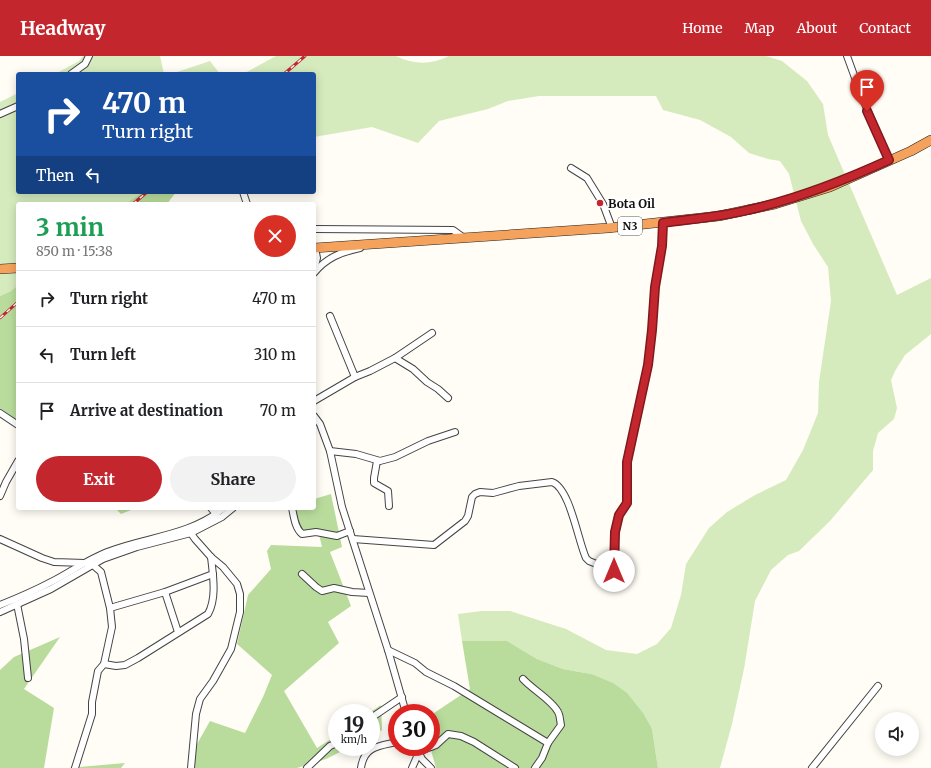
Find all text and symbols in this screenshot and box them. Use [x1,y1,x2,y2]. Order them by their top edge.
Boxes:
text: Headway [20,16,106,40]
text: Home [682,19,723,37]
text: Map [745,19,774,37]
text: About [796,19,837,37]
text: Contact [859,19,911,37]
pin [850,70,884,111]
icon: arrive [856,76,878,98]
text: 470 m [102,85,186,121]
icon: right [36,88,88,140]
text: Turn right [102,120,193,143]
icon: left [82,164,104,186]
text: Then [36,166,74,185]
place label: Bota Oil [608,196,655,211]
marker: Bota Oil [595,198,605,208]
text: 3 min [36,212,104,243]
button: close [254,215,296,257]
road number: N3 [618,217,642,235]
text: 850 m · 15:38 [36,243,113,260]
icon: right [36,288,58,310]
text: Turn right [70,289,148,308]
text: 470 m [252,289,296,308]
icon: left [36,344,58,366]
text: Turn left [70,345,136,364]
text: 310 m [254,345,296,364]
icon: arrive [36,400,58,422]
text: Arrive at destination [70,401,223,420]
text: 70 m [260,401,296,420]
button: Exit [36,456,162,502]
button: Share [170,456,296,502]
position arrow [593,550,635,592]
speed limit sign: 30 [388,704,440,756]
text: 19 [344,712,364,737]
map controls [875,712,919,756]
button: sound [875,712,919,756]
text: km/h [341,733,367,746]

